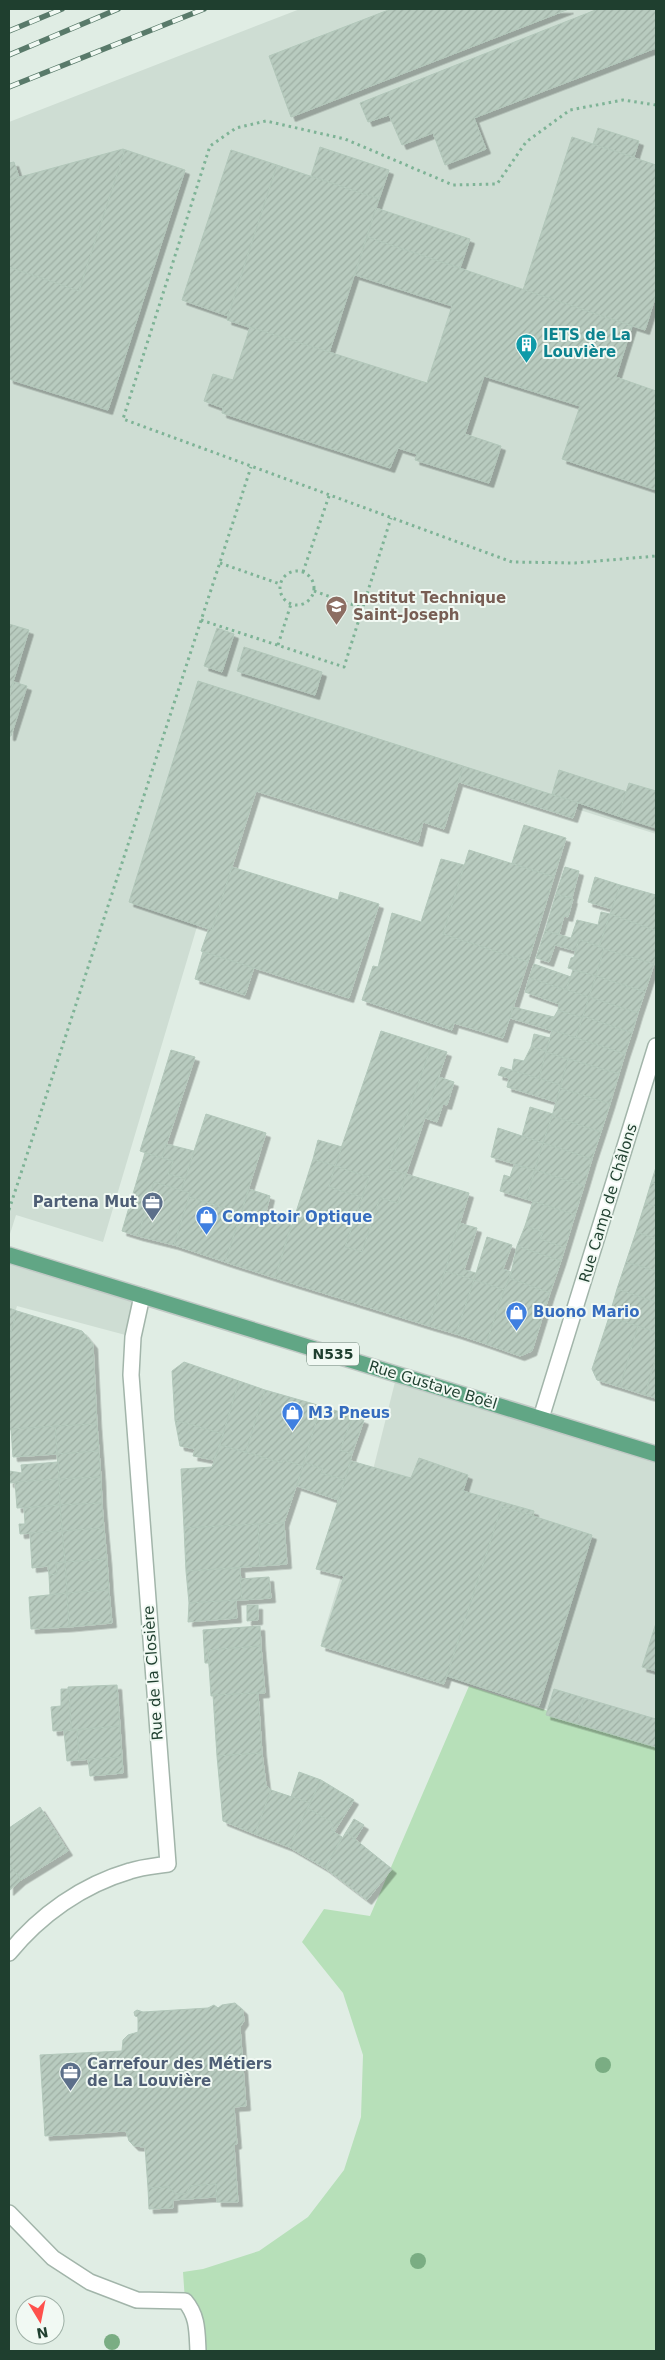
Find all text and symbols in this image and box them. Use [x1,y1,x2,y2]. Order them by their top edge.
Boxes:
place label: IETS de La Louvière [543,326,631,361]
building icon: IETS de La Louvière [515,332,539,363]
place label: Institut Technique Saint-Joseph [353,589,506,624]
school or university icon: Institut Technique Saint-Joseph [325,595,349,626]
street label: Rue Camp de Châlons [575,1121,641,1285]
office icon: Partena Mut [141,1190,165,1221]
place label: Partena Mut [33,1193,137,1211]
shop icon: Comptoir Optique [194,1205,218,1236]
place label: Comptoir Optique [222,1208,372,1226]
shop icon: Buono Mario [505,1300,529,1331]
place label: Buono Mario [533,1303,640,1321]
road number: N535 [307,1342,359,1366]
street label: Rue Gustave Boël [367,1357,499,1413]
shop icon: M3 Pneus [280,1401,304,1432]
place label: M3 Pneus [308,1404,390,1422]
street label: Rue de la Closière [139,1605,167,1741]
place label: Carrefour des Métiers de La Louvière [87,2055,272,2090]
office icon: Carrefour des Métiers de La Louvière [59,2061,83,2092]
north arrow [15,2295,65,2345]
text: N [35,2324,49,2342]

